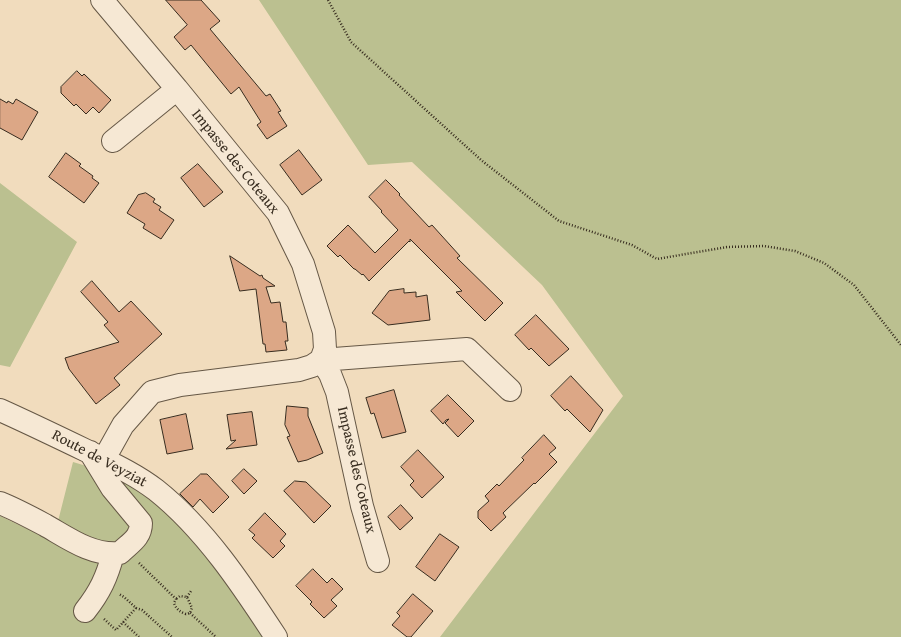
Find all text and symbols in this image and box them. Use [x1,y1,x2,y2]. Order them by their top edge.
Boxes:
street label: Impasse des Coteaux [187,106,283,218]
street label: Impasse des Coteaux [333,405,379,535]
street label: Route de Veyziat [48,426,150,492]

